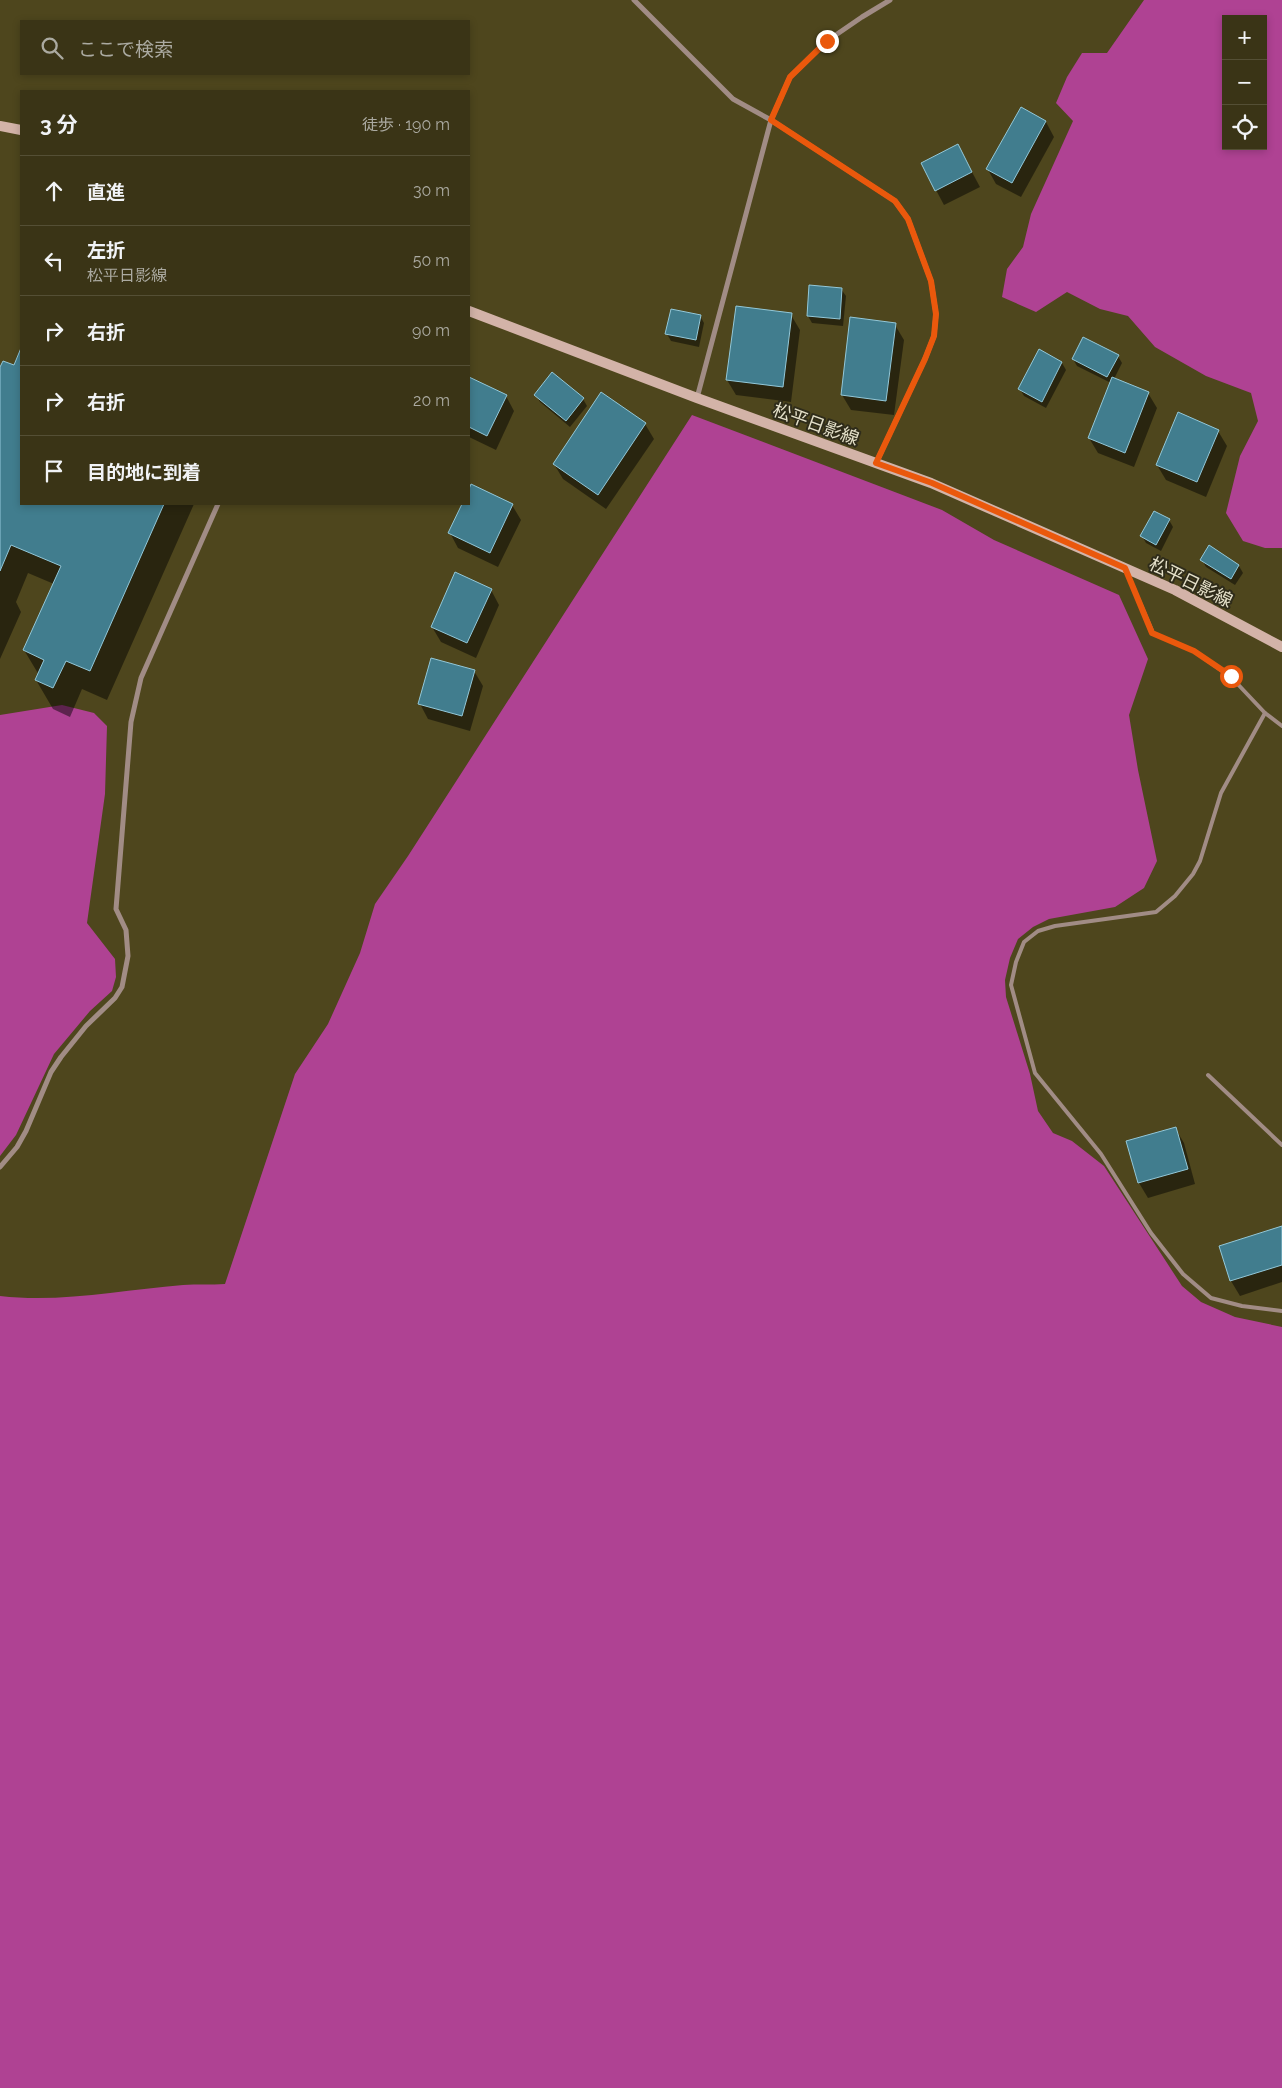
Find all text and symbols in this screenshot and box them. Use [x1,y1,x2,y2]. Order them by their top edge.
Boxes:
map controls [1222,15,1267,150]
button: + [1222,15,1267,60]
search box [20,20,470,75]
route end [816,30,839,53]
icon: search [38,34,66,62]
text: ここで検索 [78,38,173,60]
button: − [1222,60,1267,105]
button: locate [1222,105,1267,150]
text: 3 分 [40,112,78,137]
text: 徒歩 · 190 m [362,115,450,134]
icon: ahead [40,177,68,205]
text: 直進 [87,181,125,203]
text: 30 m [413,181,450,200]
text: 左折 [87,239,125,261]
icon: left [40,247,68,275]
text: 50 m [413,251,450,270]
text: 松平日影線 [87,266,167,285]
icon: right [40,317,68,345]
text: 右折 [87,321,125,343]
text: 90 m [412,321,450,340]
icon: right [40,387,68,415]
text: 右折 [87,391,125,413]
text: 20 m [413,391,450,410]
street label: 松平日影線 [770,399,862,449]
icon: arrive [40,457,68,485]
text: 目的地に到着 [87,461,201,483]
street label: 松平日影線 [1146,553,1236,611]
route start [1220,665,1243,688]

